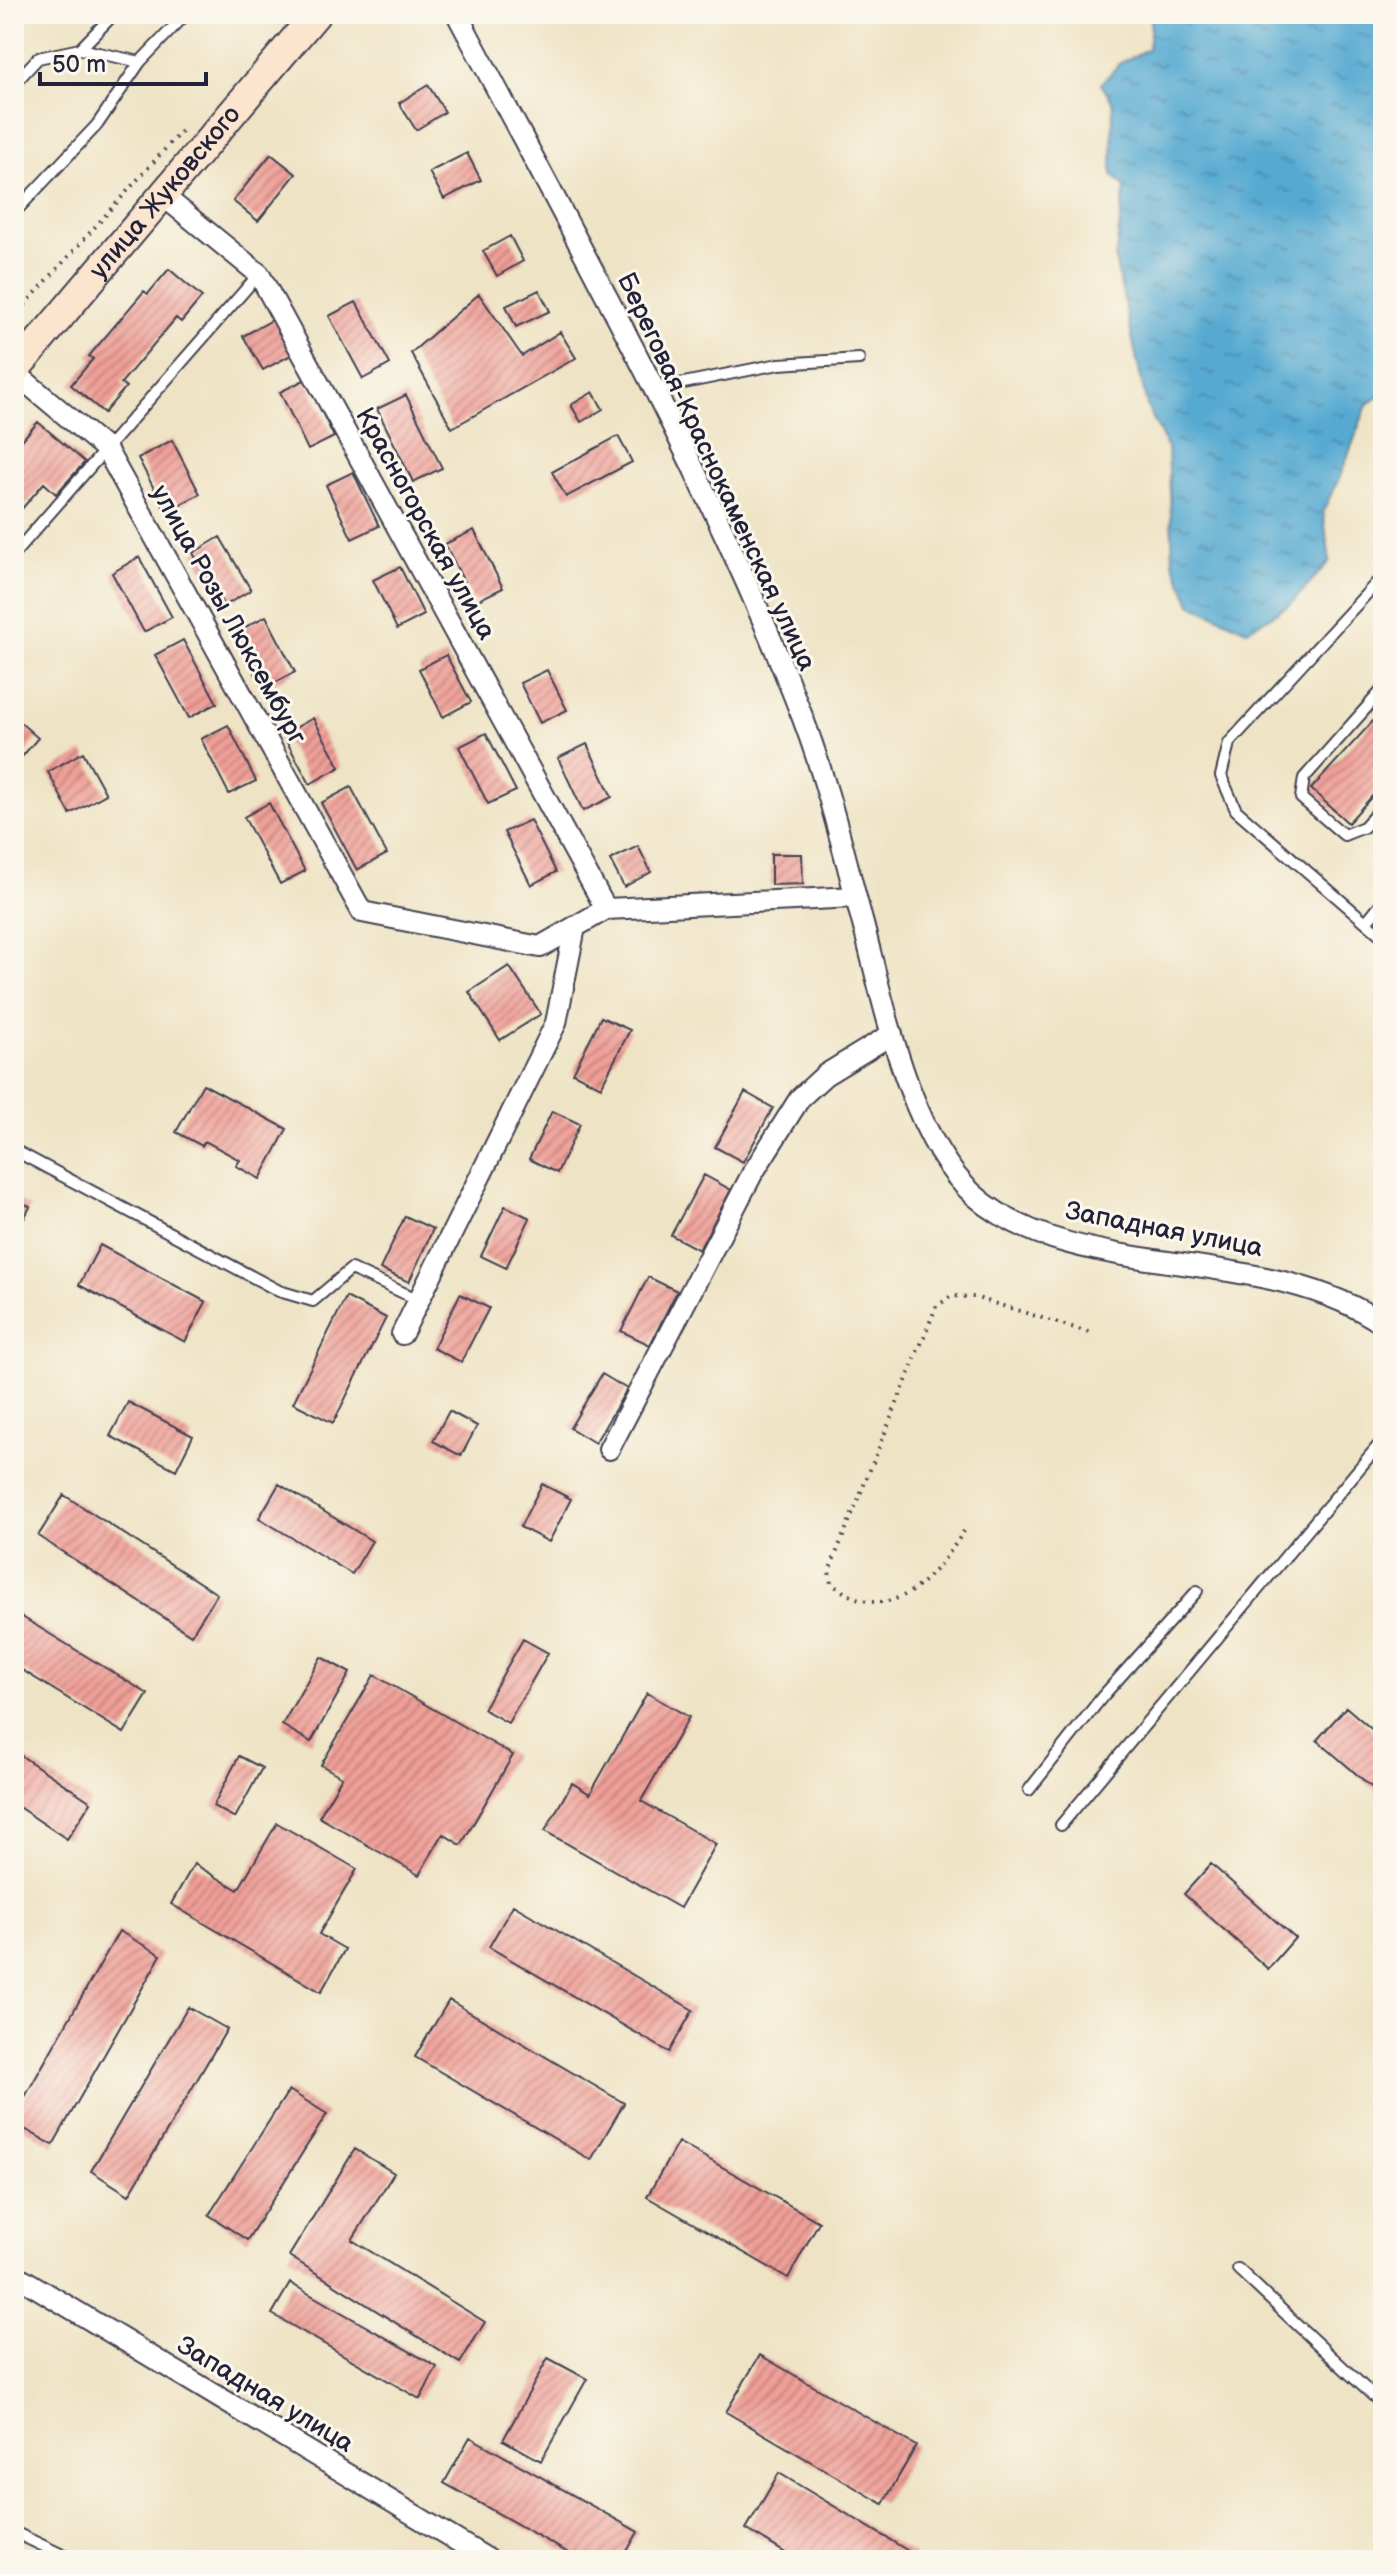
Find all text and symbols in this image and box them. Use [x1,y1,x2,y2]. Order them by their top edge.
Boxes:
scale bar [40,36,206,86]
text: 50 m [52,50,106,79]
street label: улица Жуковского [83,99,247,285]
street label: Береговая-Краснокаменская улица [610,268,822,676]
street label: Красногорская улица [348,403,502,645]
street label: улица Розы Люксембург [144,480,312,750]
street label: Западная улица [1063,1196,1265,1264]
street label: Западная улица [171,2330,359,2460]

